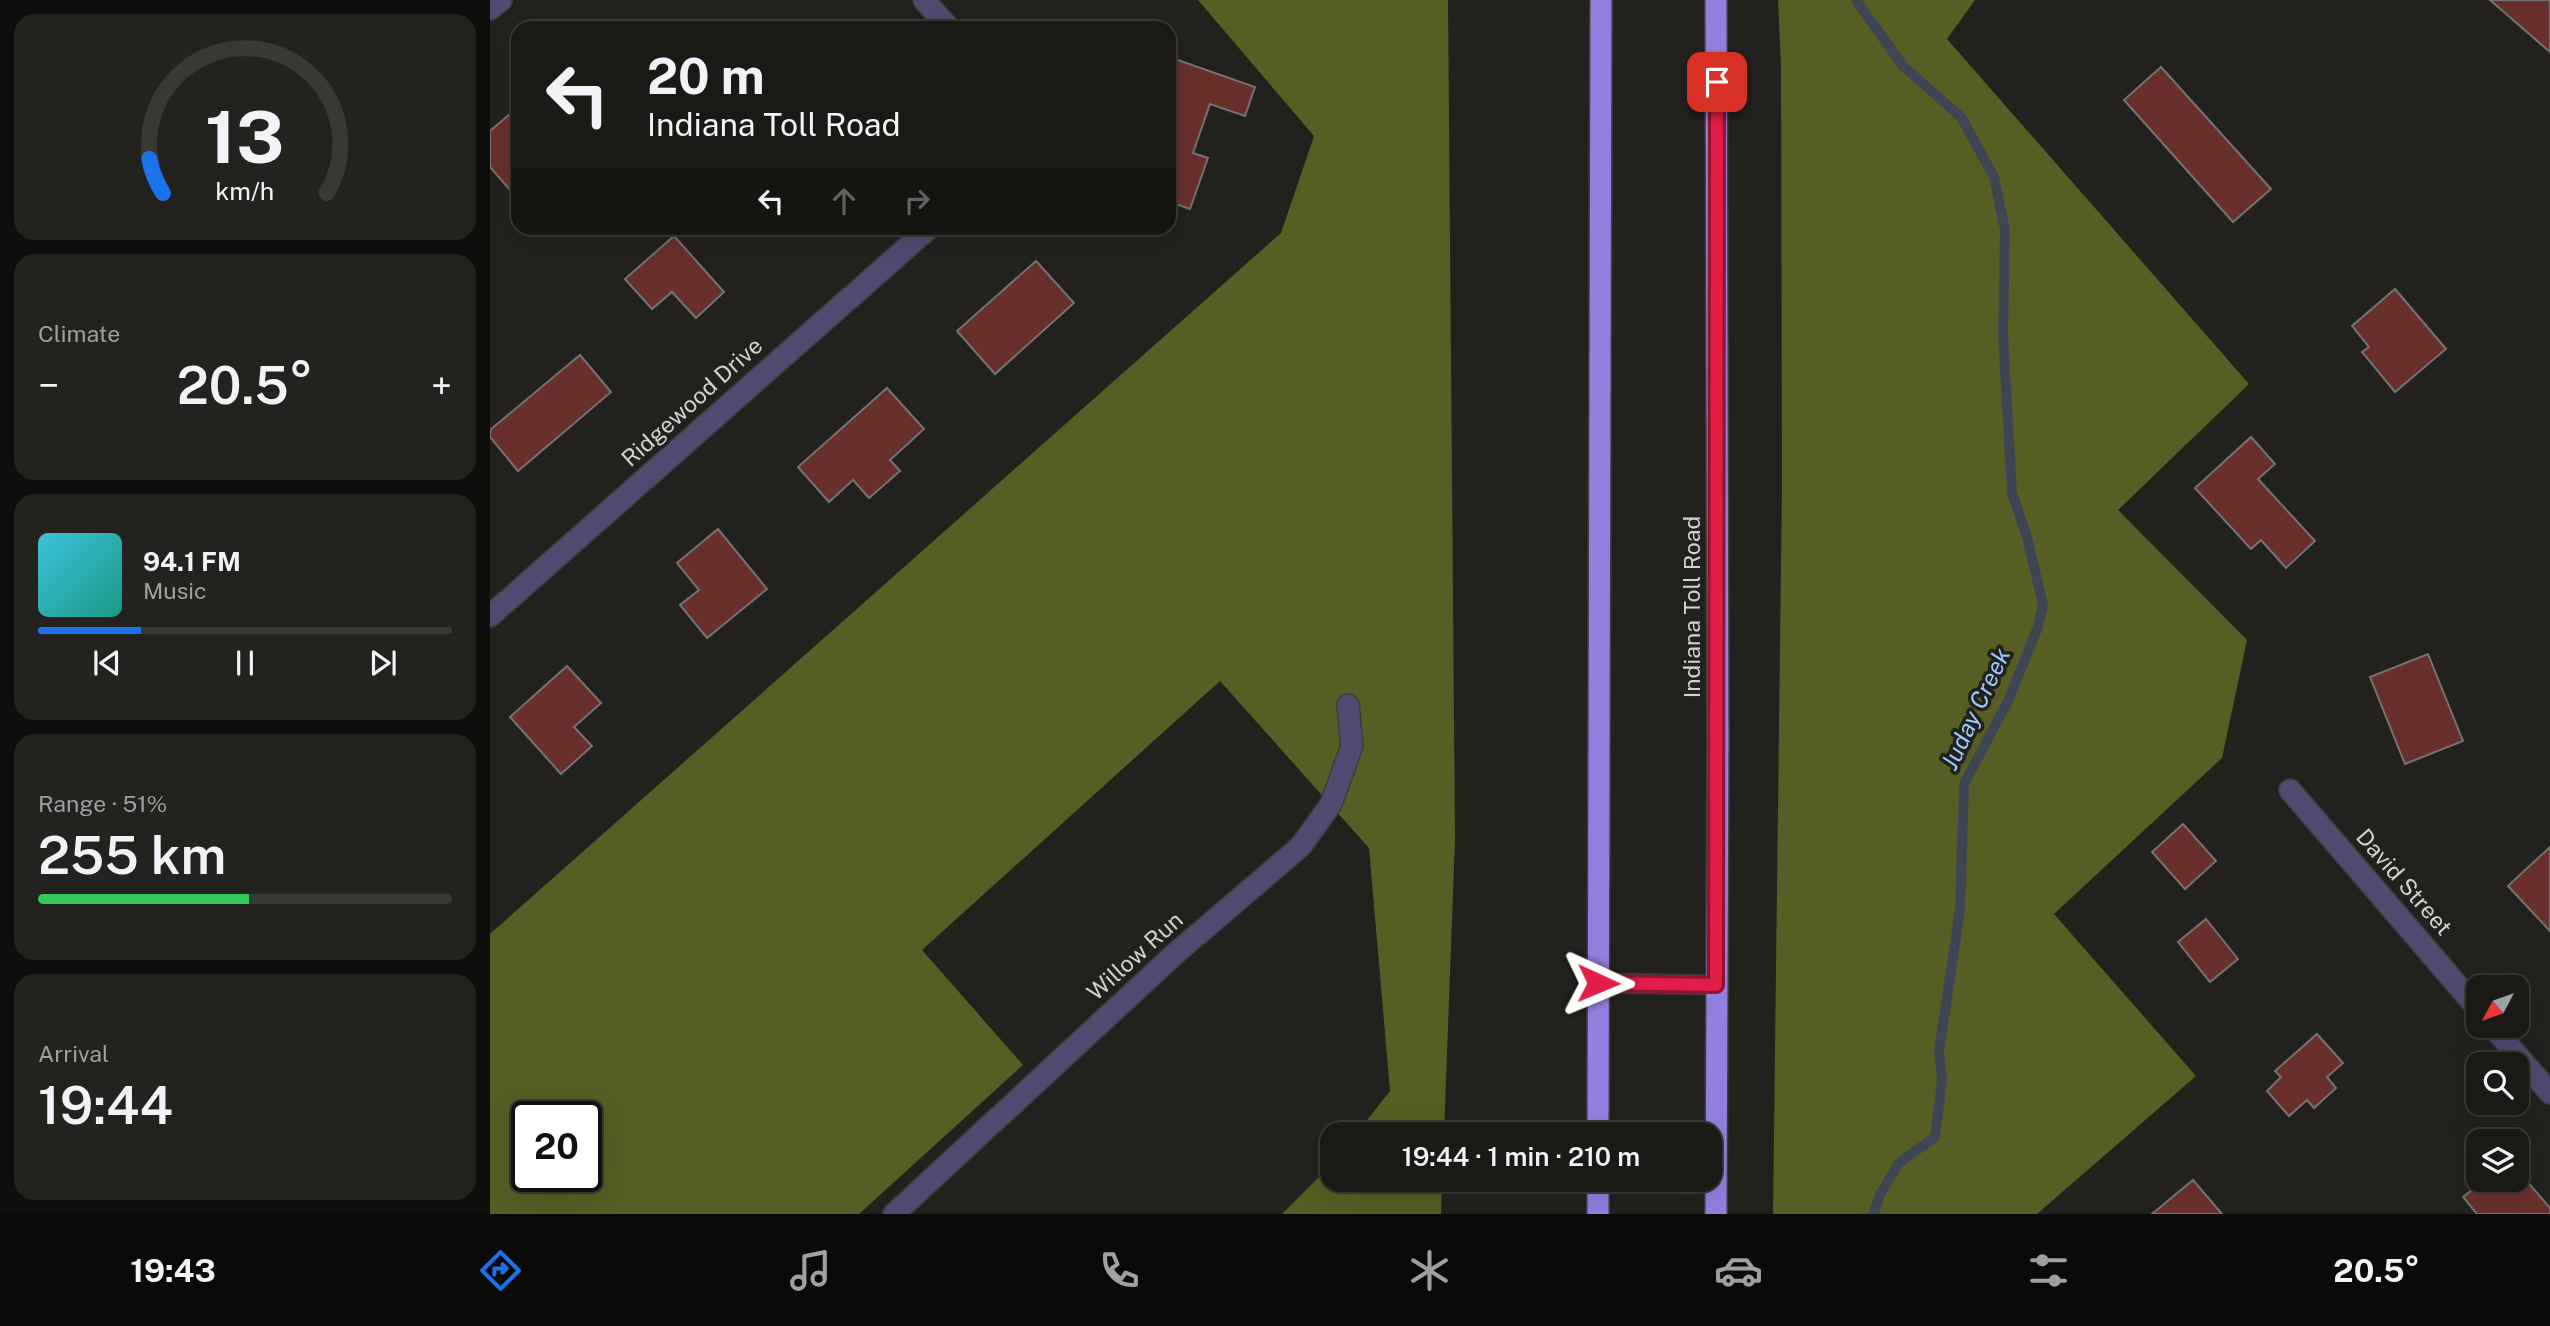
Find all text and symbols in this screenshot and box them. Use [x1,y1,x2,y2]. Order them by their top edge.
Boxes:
text: 20 m [647,47,765,105]
icon: left [532,49,623,140]
pin [1687,52,1747,112]
icon: arrive [1698,63,1736,101]
text: 13 [205,94,285,179]
text: Indiana Toll Road [647,106,901,143]
text: km/h [216,176,274,206]
icon: left [752,182,790,220]
icon: ahead [825,182,863,220]
icon: right [898,182,936,220]
text: Climate [38,320,120,347]
street label: Ridgewood Drive [616,331,767,472]
text: 20.5° [177,355,313,416]
text: − [38,363,59,408]
text: + [431,363,452,408]
street label: Indiana Toll Road [1678,516,1705,698]
text: 94.1 FM [143,546,241,577]
text: Music [143,577,207,604]
water label: Juday Creek [1935,643,2015,774]
icon: previous [88,644,126,682]
icon: pause [226,644,264,682]
icon: next [364,644,402,682]
text: Range · 51% [38,790,167,817]
street label: David Street [2351,823,2458,940]
text: 255 km [38,825,226,886]
street label: Willow Run [1081,906,1188,1006]
position arrow [1561,946,1635,1020]
north arrow [2466,975,2529,1038]
map controls [2466,975,2529,1192]
text: Arrival [38,1040,109,1067]
button: search [2466,1052,2529,1115]
text: 19:44 [38,1075,173,1136]
speed limit sign: 20 [511,1101,602,1192]
button: layers [2466,1129,2529,1192]
text: 19:44 · 1 min · 210 m [1402,1141,1640,1172]
icon: directions [476,1246,525,1295]
icon: music [786,1246,835,1295]
icon: phone [1095,1246,1144,1295]
icon: climate [1405,1246,1454,1295]
icon: car [1714,1246,1763,1295]
icon: filters [2024,1246,2073,1295]
text: 19:43 [130,1252,216,1289]
text: 20.5° [2333,1252,2420,1289]

